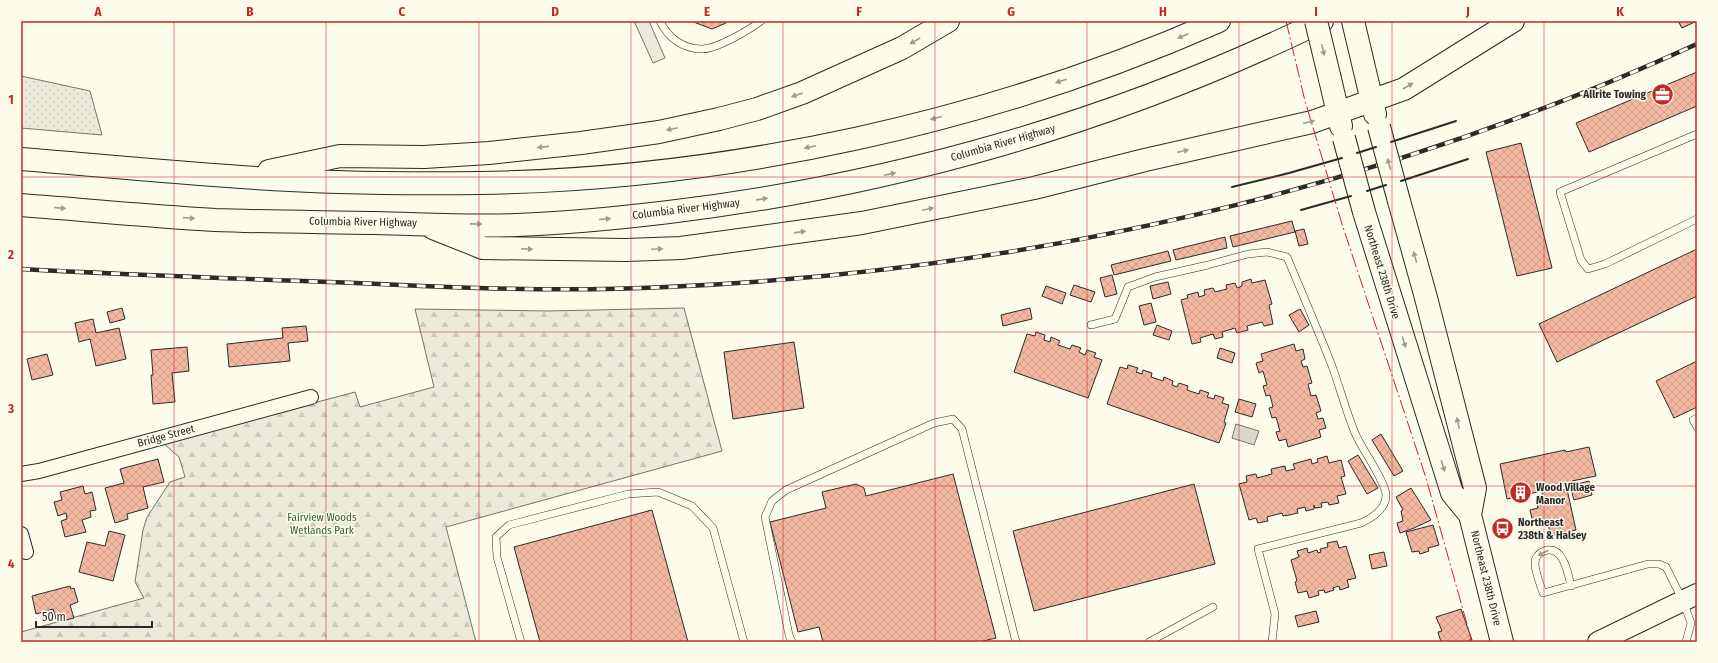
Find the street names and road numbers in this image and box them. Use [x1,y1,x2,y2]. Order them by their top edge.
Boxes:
street label: Columbia River Highway [949,122,1057,164]
street label: Columbia River Highway [632,196,740,222]
street label: Columbia River Highway [309,215,417,229]
street label: Northeast 238th Drive [1361,223,1403,321]
street label: Bridge Street [136,422,196,450]
street label: Northeast 238th Drive [1468,529,1504,627]

